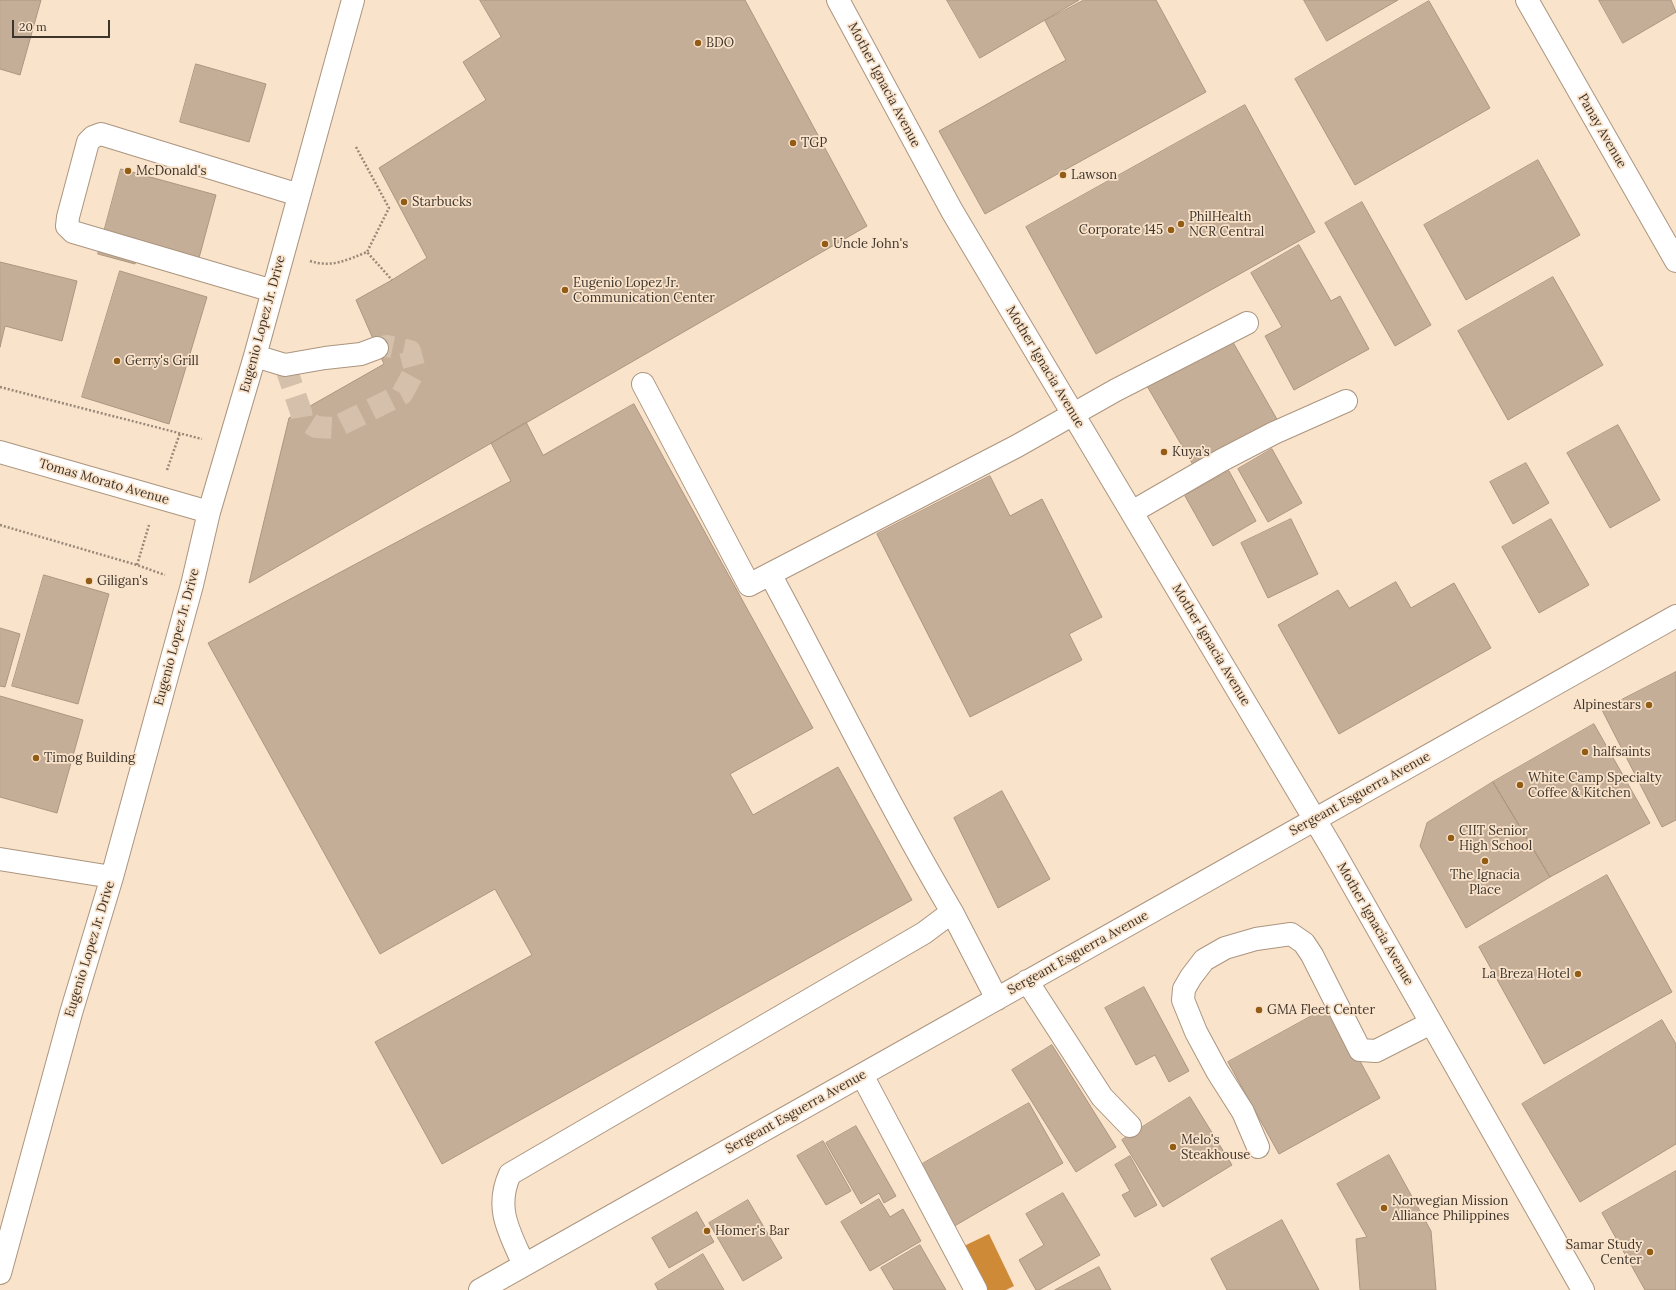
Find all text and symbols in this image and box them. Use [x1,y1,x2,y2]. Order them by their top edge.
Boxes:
scale bar [14,12,112,38]
text: 20 m [19,19,47,34]
street label: Mother Ignacia Avenue [844,20,924,150]
place label: BDO [706,35,734,51]
marker: BDO [693,38,703,48]
street label: Panay Avenue [1574,91,1630,171]
place label: TGP [801,135,827,151]
marker: TGP [788,138,798,148]
place label: McDonald's [136,163,206,179]
marker: McDonald's [123,166,133,176]
place label: Lawson [1071,167,1117,183]
marker: Lawson [1058,170,1068,180]
place label: Starbucks [412,194,472,210]
marker: Starbucks [399,197,409,207]
place label: PhilHealth NCR Central [1189,209,1264,240]
marker: PhilHealth NCR Central [1176,219,1186,229]
place label: Corporate 145 [1079,222,1163,238]
marker: Corporate 145 [1166,225,1176,235]
place label: Uncle John's [833,236,908,252]
marker: Uncle John's [820,239,830,249]
street label: Eugenio Lopez Jr. Drive [237,254,289,394]
place label: Eugenio Lopez Jr. Communication Center [573,275,715,306]
marker: Eugenio Lopez Jr. Communication Center [560,285,570,295]
street label: Mother Ignacia Avenue [1002,303,1088,431]
place label: Gerry's Grill [125,353,199,369]
marker: Gerry's Grill [112,356,122,366]
place label: Kuya’s [1172,444,1210,460]
marker: Kuya’s [1159,447,1169,457]
street label: Tomas Morato Avenue [37,456,171,508]
street label: Eugenio Lopez Jr. Drive [151,567,203,707]
place label: Giligan's [97,573,148,589]
marker: Giligan's [84,576,94,586]
street label: Mother Ignacia Avenue [1168,581,1254,709]
place label: Alpinestars [1574,697,1641,713]
marker: Alpinestars [1644,700,1654,710]
place label: halfsaints [1593,744,1651,760]
marker: halfsaints [1580,747,1590,757]
street label: Sergeant Esguerra Avenue [1287,749,1433,839]
place label: Timog Building [44,750,135,766]
marker: Timog Building [31,753,41,763]
place label: White Camp Specialty Coffee & Kitchen [1528,770,1662,801]
marker: White Camp Specialty Coffee & Kitchen [1515,780,1525,790]
place label: CIIT Senior High School [1459,823,1532,854]
marker: CIIT Senior High School [1446,833,1456,843]
marker: The Ignacia Place [1480,856,1490,866]
street label: Mother Ignacia Avenue [1333,860,1417,988]
place label: The Ignacia Place [1450,867,1520,898]
street label: Eugenio Lopez Jr. Drive [62,879,118,1019]
street label: Sergeant Esguerra Avenue [1005,908,1151,998]
place label: La Breza Hotel [1482,966,1570,982]
marker: La Breza Hotel [1573,969,1583,979]
place label: GMA Fleet Center [1267,1002,1375,1018]
marker: GMA Fleet Center [1254,1005,1264,1015]
street label: Sergeant Esguerra Avenue [723,1067,869,1157]
place label: Melo's Steakhouse [1181,1132,1250,1163]
marker: Melo's Steakhouse [1168,1142,1178,1152]
place label: Norwegian Mission Alliance Philippines [1392,1193,1509,1224]
marker: Norwegian Mission Alliance Philippines [1379,1203,1389,1213]
place label: Homer's Bar [715,1223,789,1239]
marker: Homer's Bar [702,1226,712,1236]
place label: Samar Study Center [1566,1237,1642,1268]
marker: Samar Study Center [1645,1247,1655,1257]

